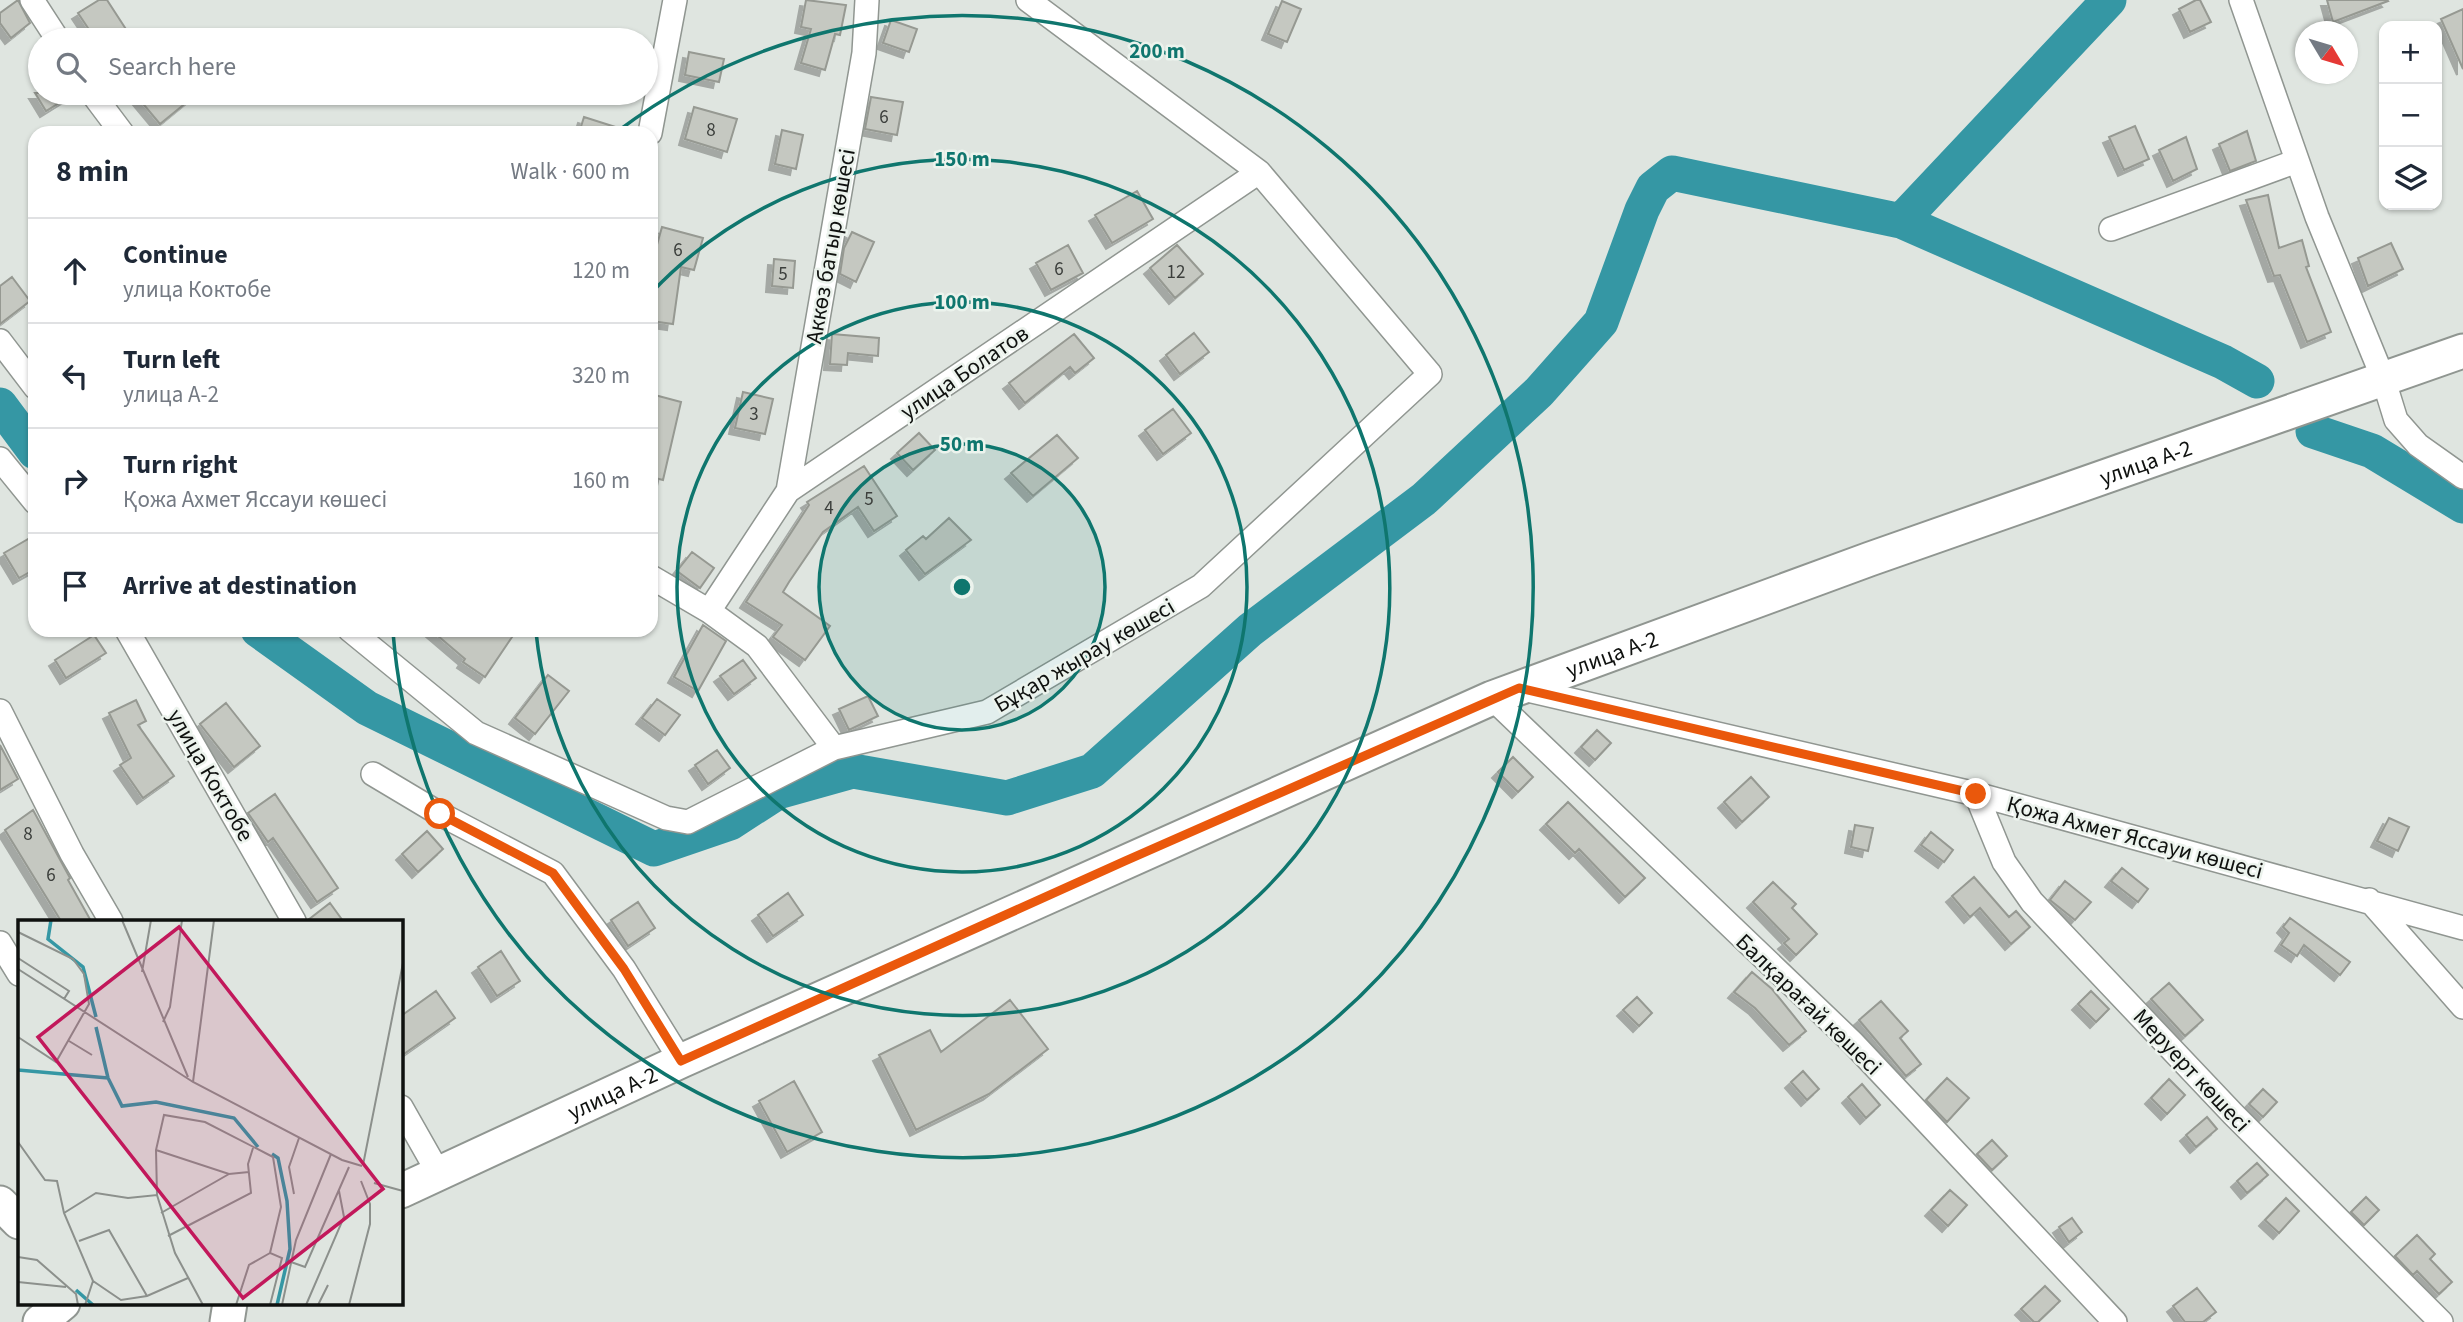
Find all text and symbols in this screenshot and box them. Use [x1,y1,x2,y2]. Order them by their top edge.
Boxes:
north arrow [2295,21,2358,84]
map controls [2379,21,2442,210]
button: + [2379,21,2442,84]
search box [28,28,658,105]
text: 200 m [1129,36,1185,66]
icon: search [52,48,90,86]
text: Search here [108,48,236,85]
button: − [2379,84,2442,147]
house number: 6 [879,104,889,131]
house number: 8 [706,117,716,144]
text: 150 m [934,144,990,174]
street label: Аккөз батыр көшесі [797,146,864,346]
button: layers [2379,147,2442,210]
text: 8 min [56,150,129,193]
text: Walk · 600 m [511,155,630,188]
text: Continue [123,236,228,273]
house number: 6 [673,237,683,264]
icon: ahead [56,252,94,290]
text: 120 m [572,254,630,287]
house number: 6 [1054,256,1064,283]
house number: 12 [1167,259,1185,286]
house number: 5 [778,261,788,288]
text: улица Коктобе [123,273,271,306]
text: 100 m [934,287,990,317]
street label: улица Болатов [893,317,1035,428]
text: Turn left [123,341,220,378]
icon: left [56,357,94,395]
text: 320 m [572,359,630,392]
text: улица А-2 [123,378,219,411]
house number: 3 [749,401,759,428]
text: 50 m [940,429,984,459]
street label: улица А-2 [2095,431,2196,494]
text: Turn right [123,446,238,483]
icon: right [56,462,94,500]
text: 160 m [572,464,630,497]
text: Қожа Ахмет Яссауи көшесі [123,483,387,516]
house number: 5 [864,486,874,513]
house number: 4 [824,495,834,522]
icon: arrive [56,567,94,605]
text: Arrive at destination [123,567,357,604]
centre of rings [950,575,974,599]
street label: Бұқар жырау көшесі [988,590,1181,721]
street label: улица А-2 [1561,622,1663,686]
street label: улица Коктобе [159,703,262,848]
route end [1960,778,1991,809]
street label: Қожа Ахмет Яссауи көшесі [2003,787,2267,888]
route start [424,798,455,829]
house number: 8 [23,821,33,848]
house number: 6 [46,862,56,889]
inset map [18,920,402,1304]
street label: Балқарағай көшесі [1728,926,1889,1083]
street label: Меруерт көшесі [2125,1001,2258,1140]
street label: улица А-2 [562,1058,663,1129]

